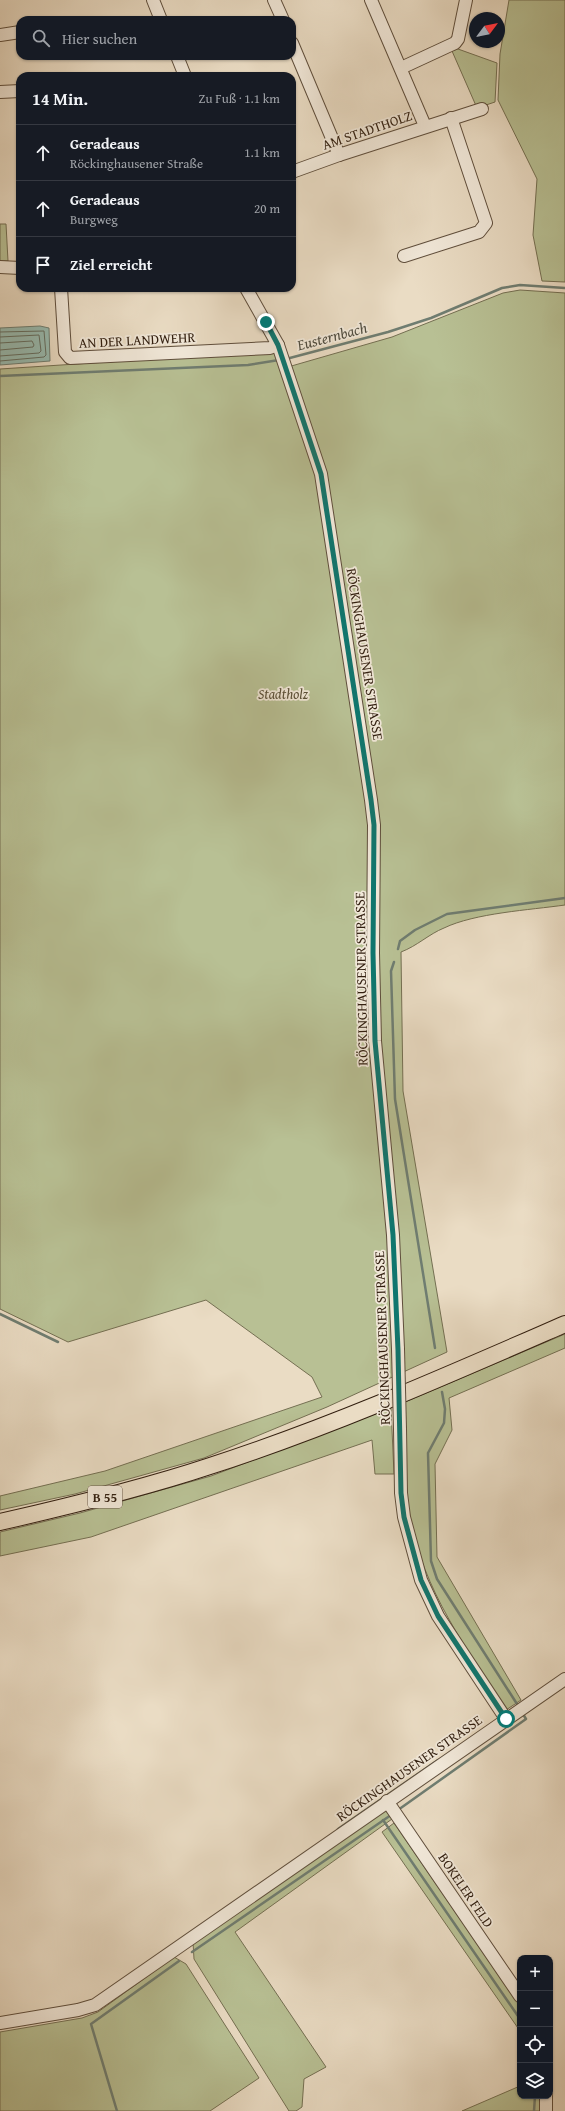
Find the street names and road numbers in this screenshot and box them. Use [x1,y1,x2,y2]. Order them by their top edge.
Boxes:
street label: AM STADTHOLZ [319,105,415,155]
street label: AN DER LANDWEHR [78,327,197,353]
street label: RÖCKINGHAUSENER STRASSE [342,567,388,741]
street label: RÖCKINGHAUSENER STRASSE [349,892,373,1066]
street label: RÖCKINGHAUSENER STRASSE [369,1251,395,1425]
road number: B 55 [88,1486,122,1508]
street label: RÖCKINGHAUSENER STRASSE [332,1710,486,1826]
street label: BOKELER FELD [434,1849,498,1931]

